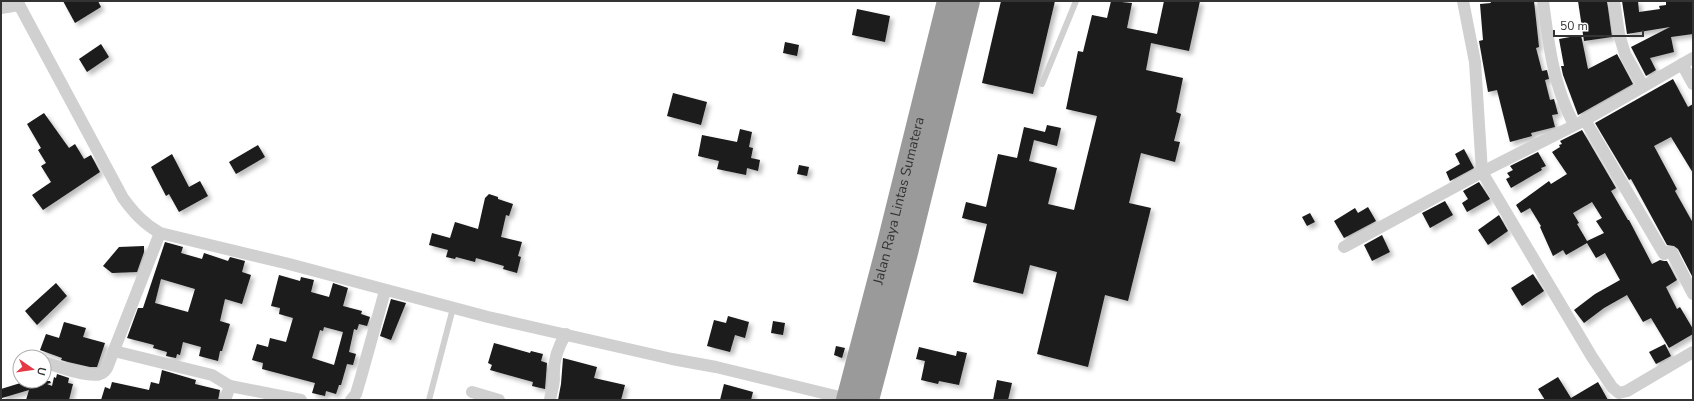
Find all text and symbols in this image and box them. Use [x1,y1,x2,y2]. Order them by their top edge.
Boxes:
scale bar [1554,12,1643,38]
text: 50 m [1560,18,1588,34]
street label: Jalan Raya Lintas Sumatera [868,115,928,287]
north arrow [12,349,52,389]
text: U [33,365,49,377]

